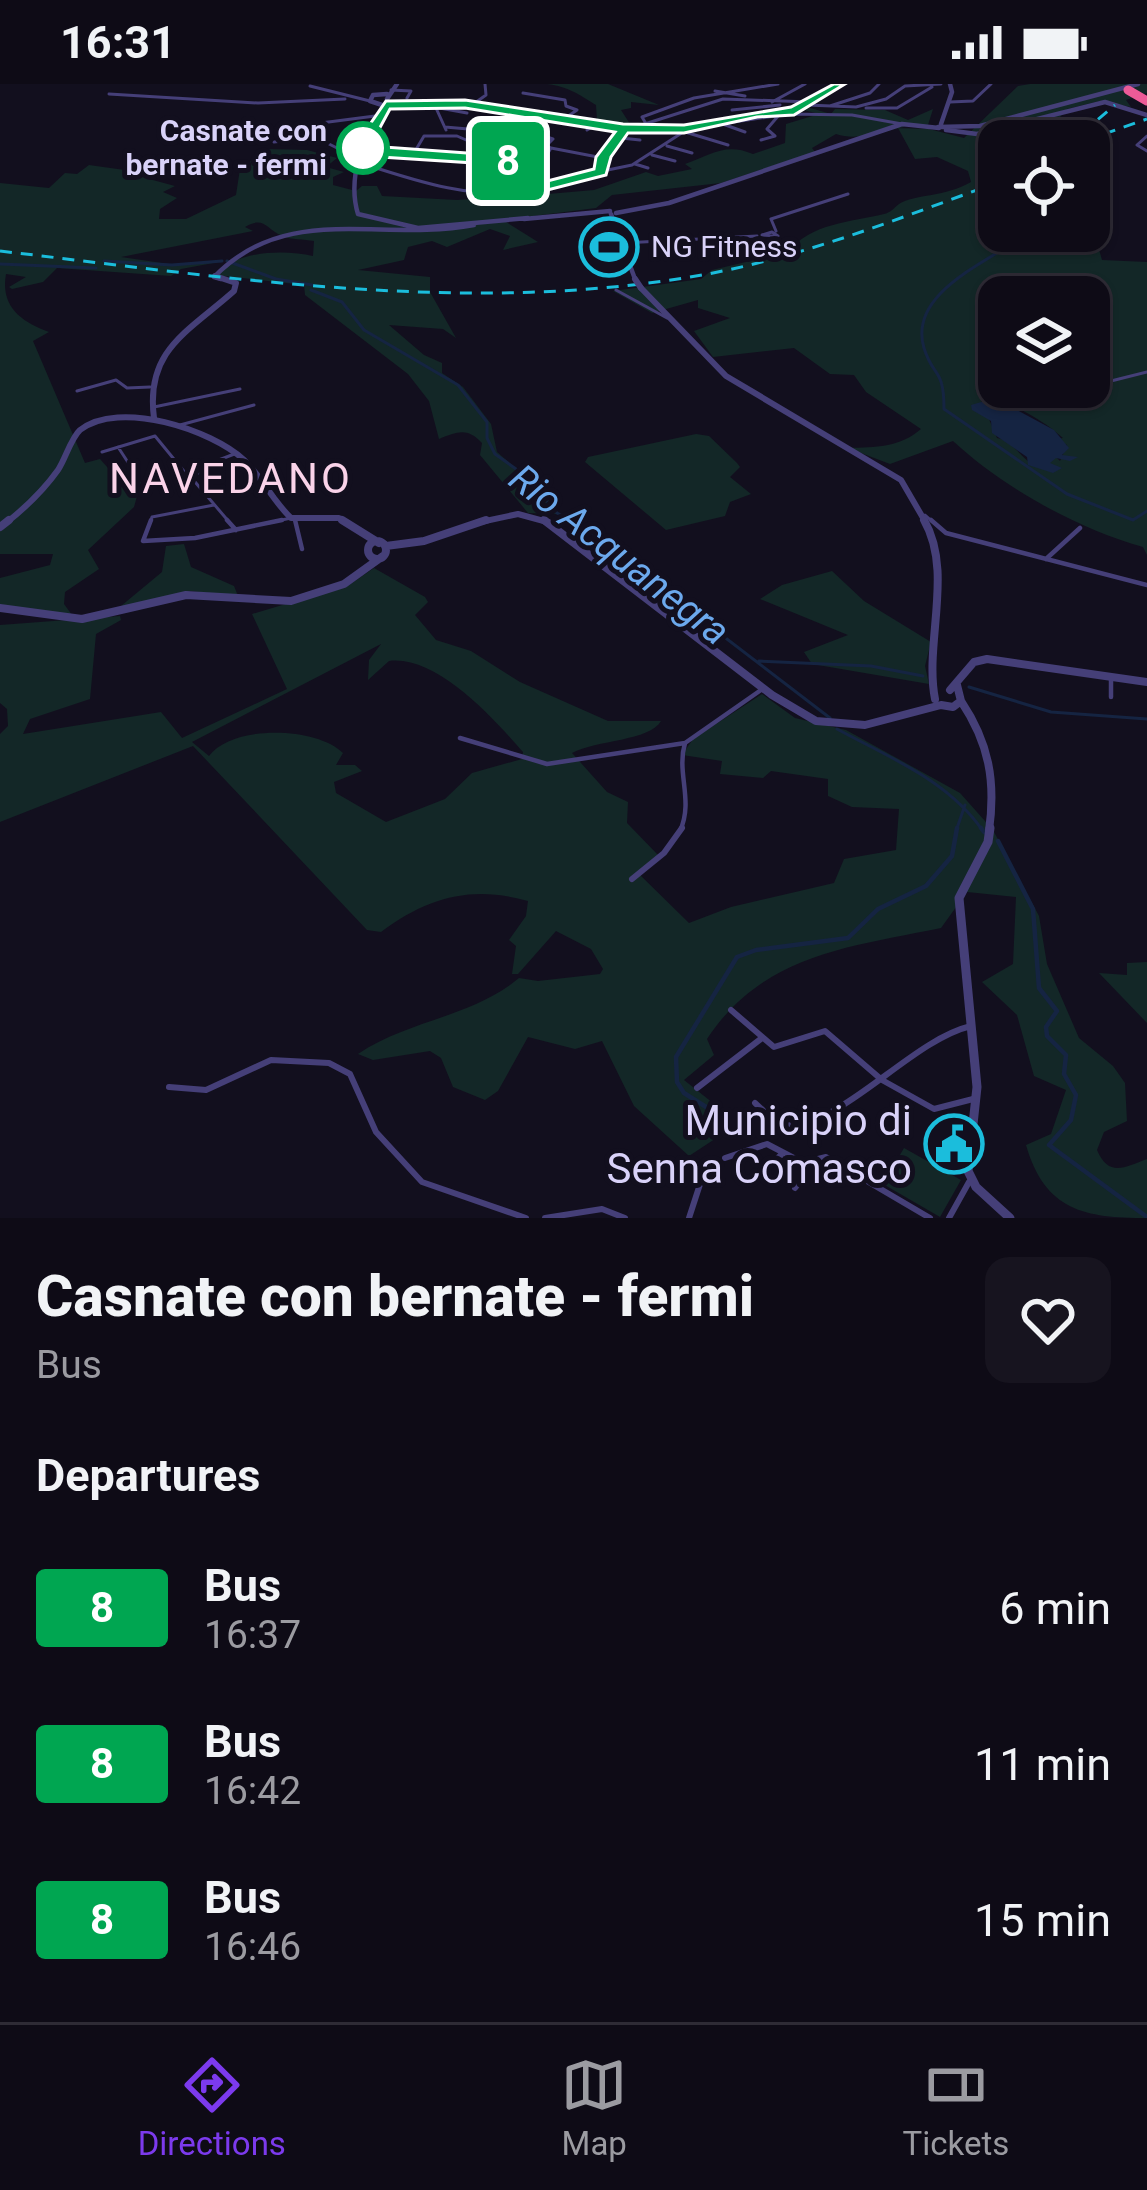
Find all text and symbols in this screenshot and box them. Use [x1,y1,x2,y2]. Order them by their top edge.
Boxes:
text: 16:31 [60,16,176,69]
place label: Casnate con bernate - fermi [125,113,327,182]
map controls [978,120,1110,408]
button: locate [978,120,1110,252]
line badge: 8 [469,122,547,200]
marker: Casnate con bernate - fermi [338,123,388,173]
text: 8 [496,136,520,185]
sports icon: NG Fitness [578,216,640,278]
place label: NG Fitness [651,229,797,264]
button: layers [978,276,1110,408]
district label: NAVEDANO [109,454,353,503]
water label: Rio Acquanegra [500,455,738,655]
place label: Municipio di Senna Comasco [607,1096,912,1193]
public building icon: Municipio di Senna Comasco [923,1113,985,1175]
button: heart [985,1257,1111,1383]
text: Casnate con bernate - fermi [36,1263,754,1330]
text: Bus [36,1342,102,1388]
text: Departures [36,1449,260,1502]
text: Bus [204,1559,281,1612]
text: 6 min [999,1582,1111,1635]
text: 8 [90,1583,114,1632]
text: 16:37 [204,1612,301,1658]
text: Bus [204,1715,281,1768]
text: 11 min [974,1738,1111,1791]
text: 8 [90,1739,114,1788]
text: 16:42 [204,1768,301,1814]
text: Bus [204,1871,281,1924]
text: 15 min [974,1894,1111,1947]
text: 8 [90,1895,114,1944]
text: 16:46 [204,1924,301,1970]
tab: Directions [138,2052,286,2163]
tab: Map [561,2052,627,2163]
tab: Tickets [903,2052,1009,2163]

